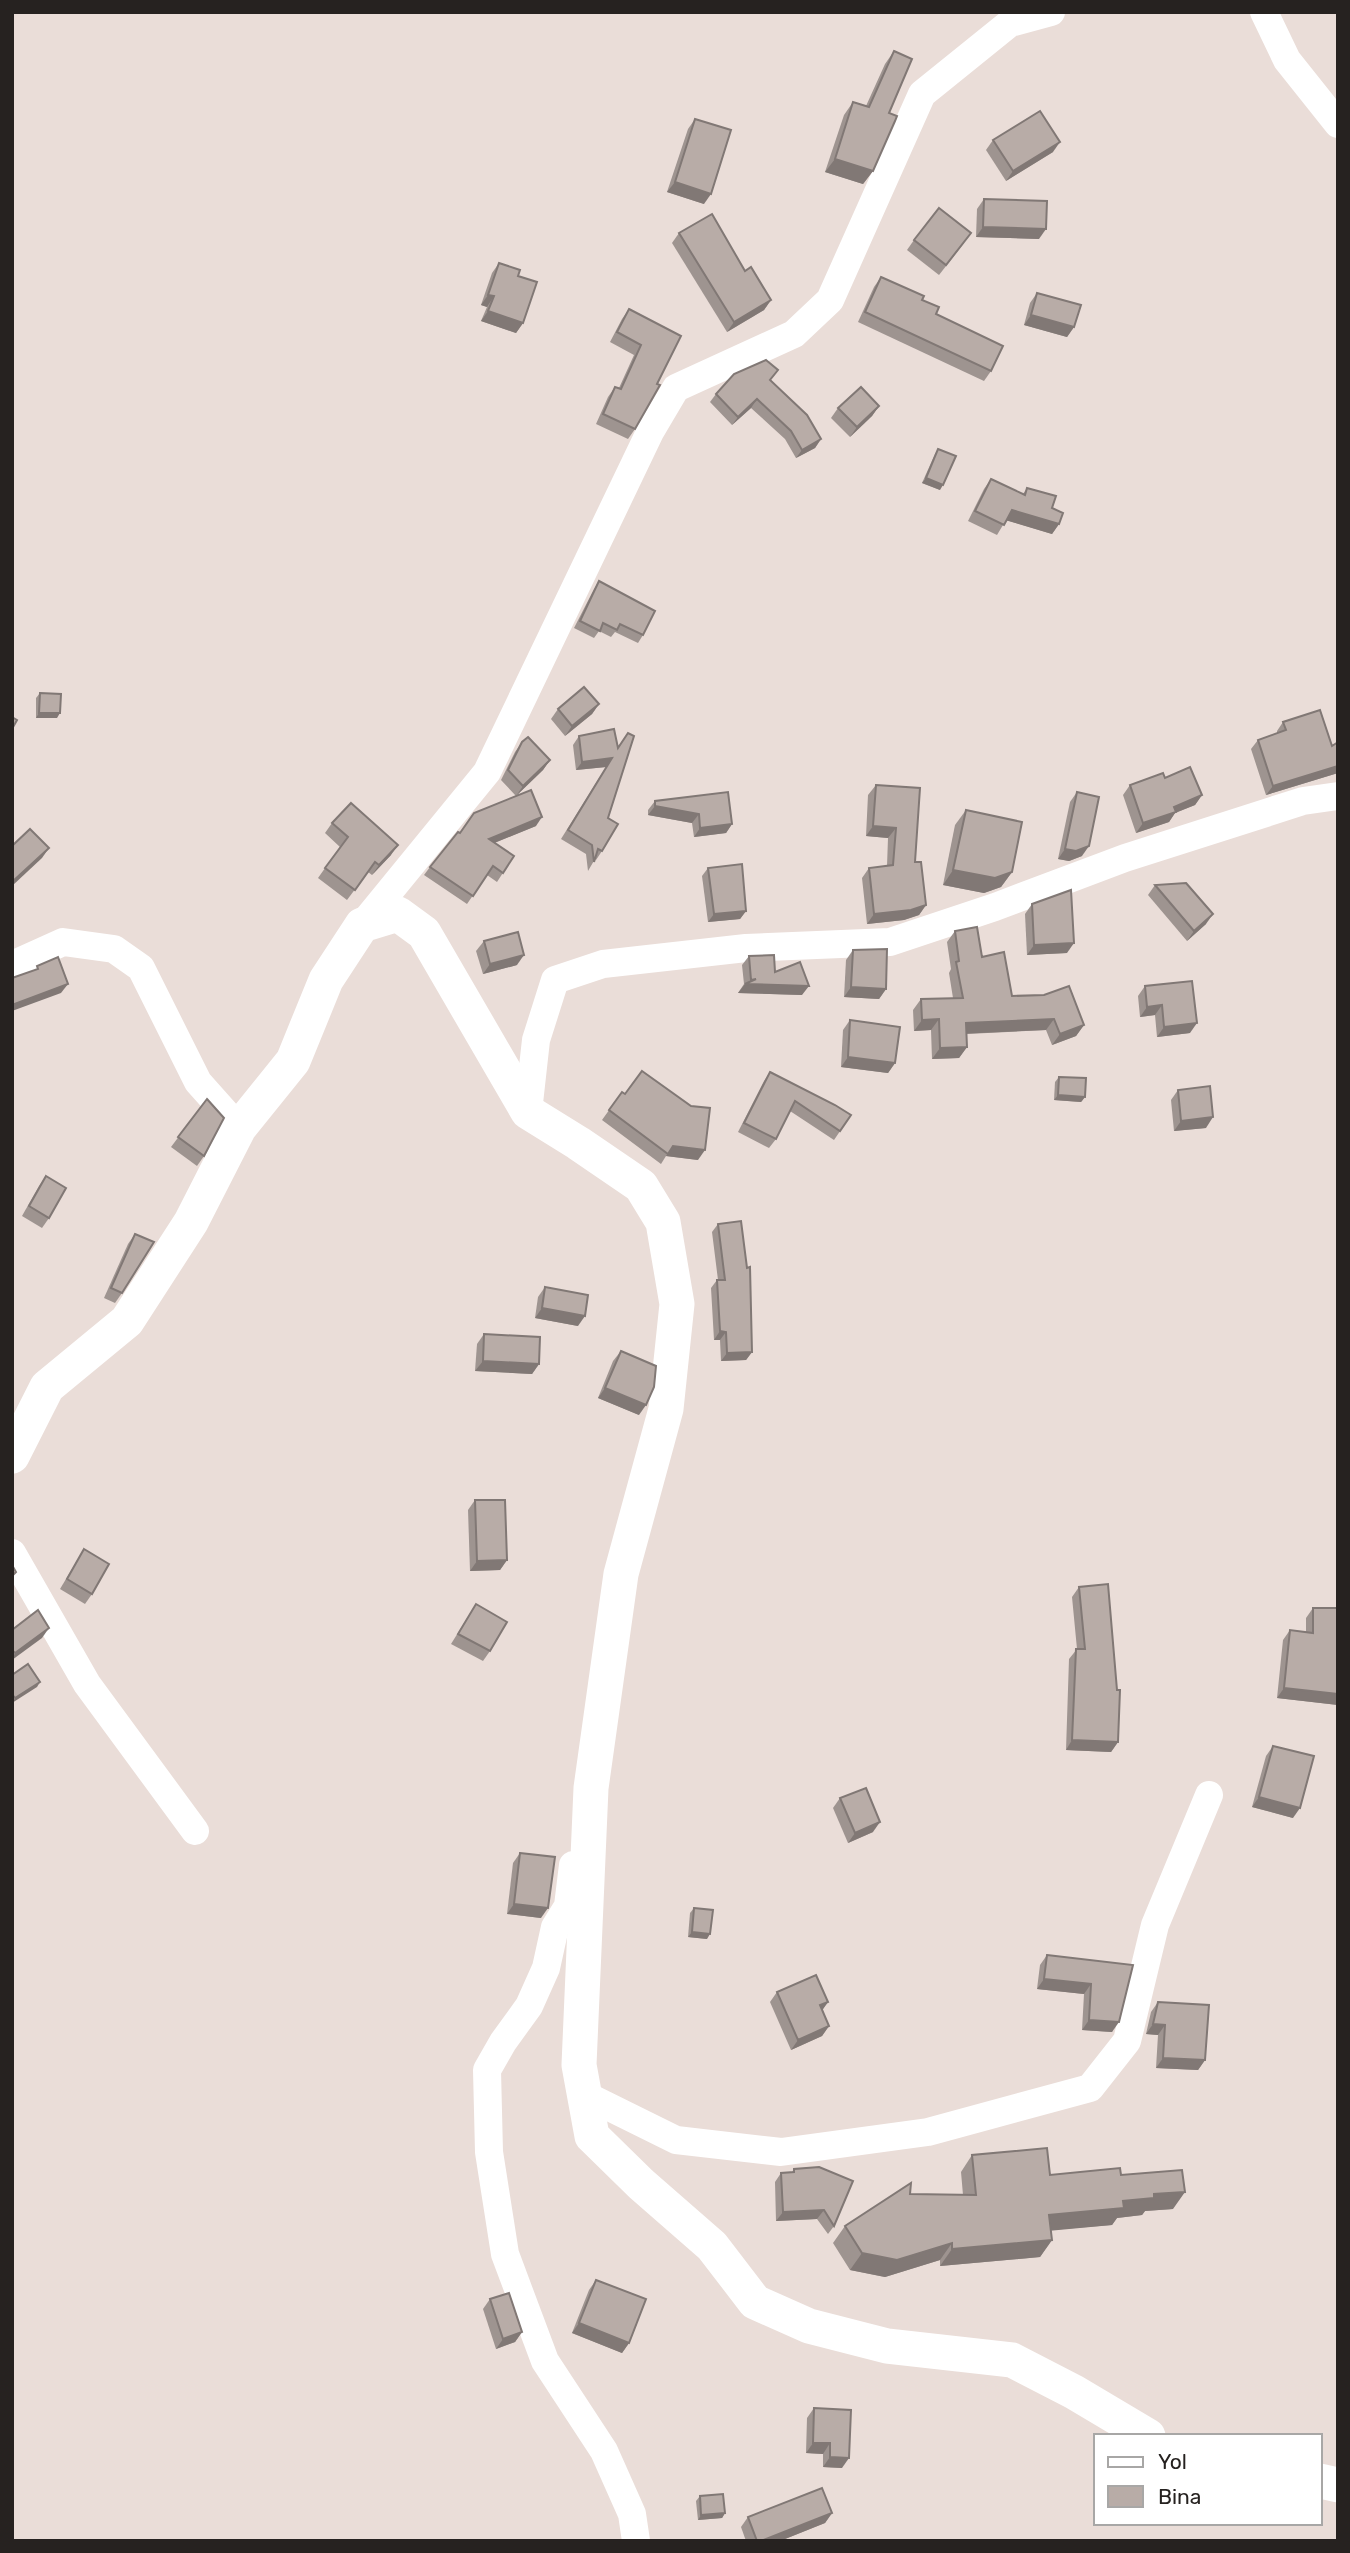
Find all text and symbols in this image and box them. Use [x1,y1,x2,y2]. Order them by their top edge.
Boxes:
legend [1094,2434,1322,2525]
text: Yol [1158,2449,1187,2474]
text: Bina [1158,2484,1201,2509]

